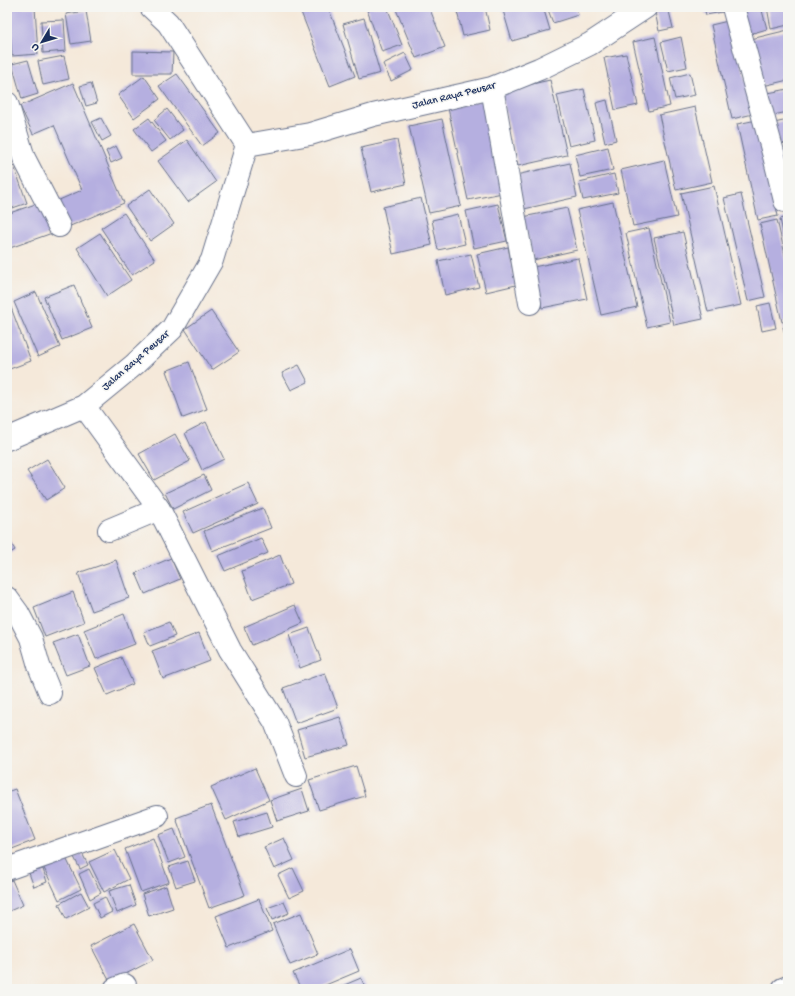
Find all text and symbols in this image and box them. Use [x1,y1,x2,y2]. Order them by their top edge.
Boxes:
north arrow [22,22,62,62]
text: U [29,40,42,53]
street label: Jalan Raya Peusar [411,80,498,112]
street label: Jalan Raya Peusar [100,328,173,393]

